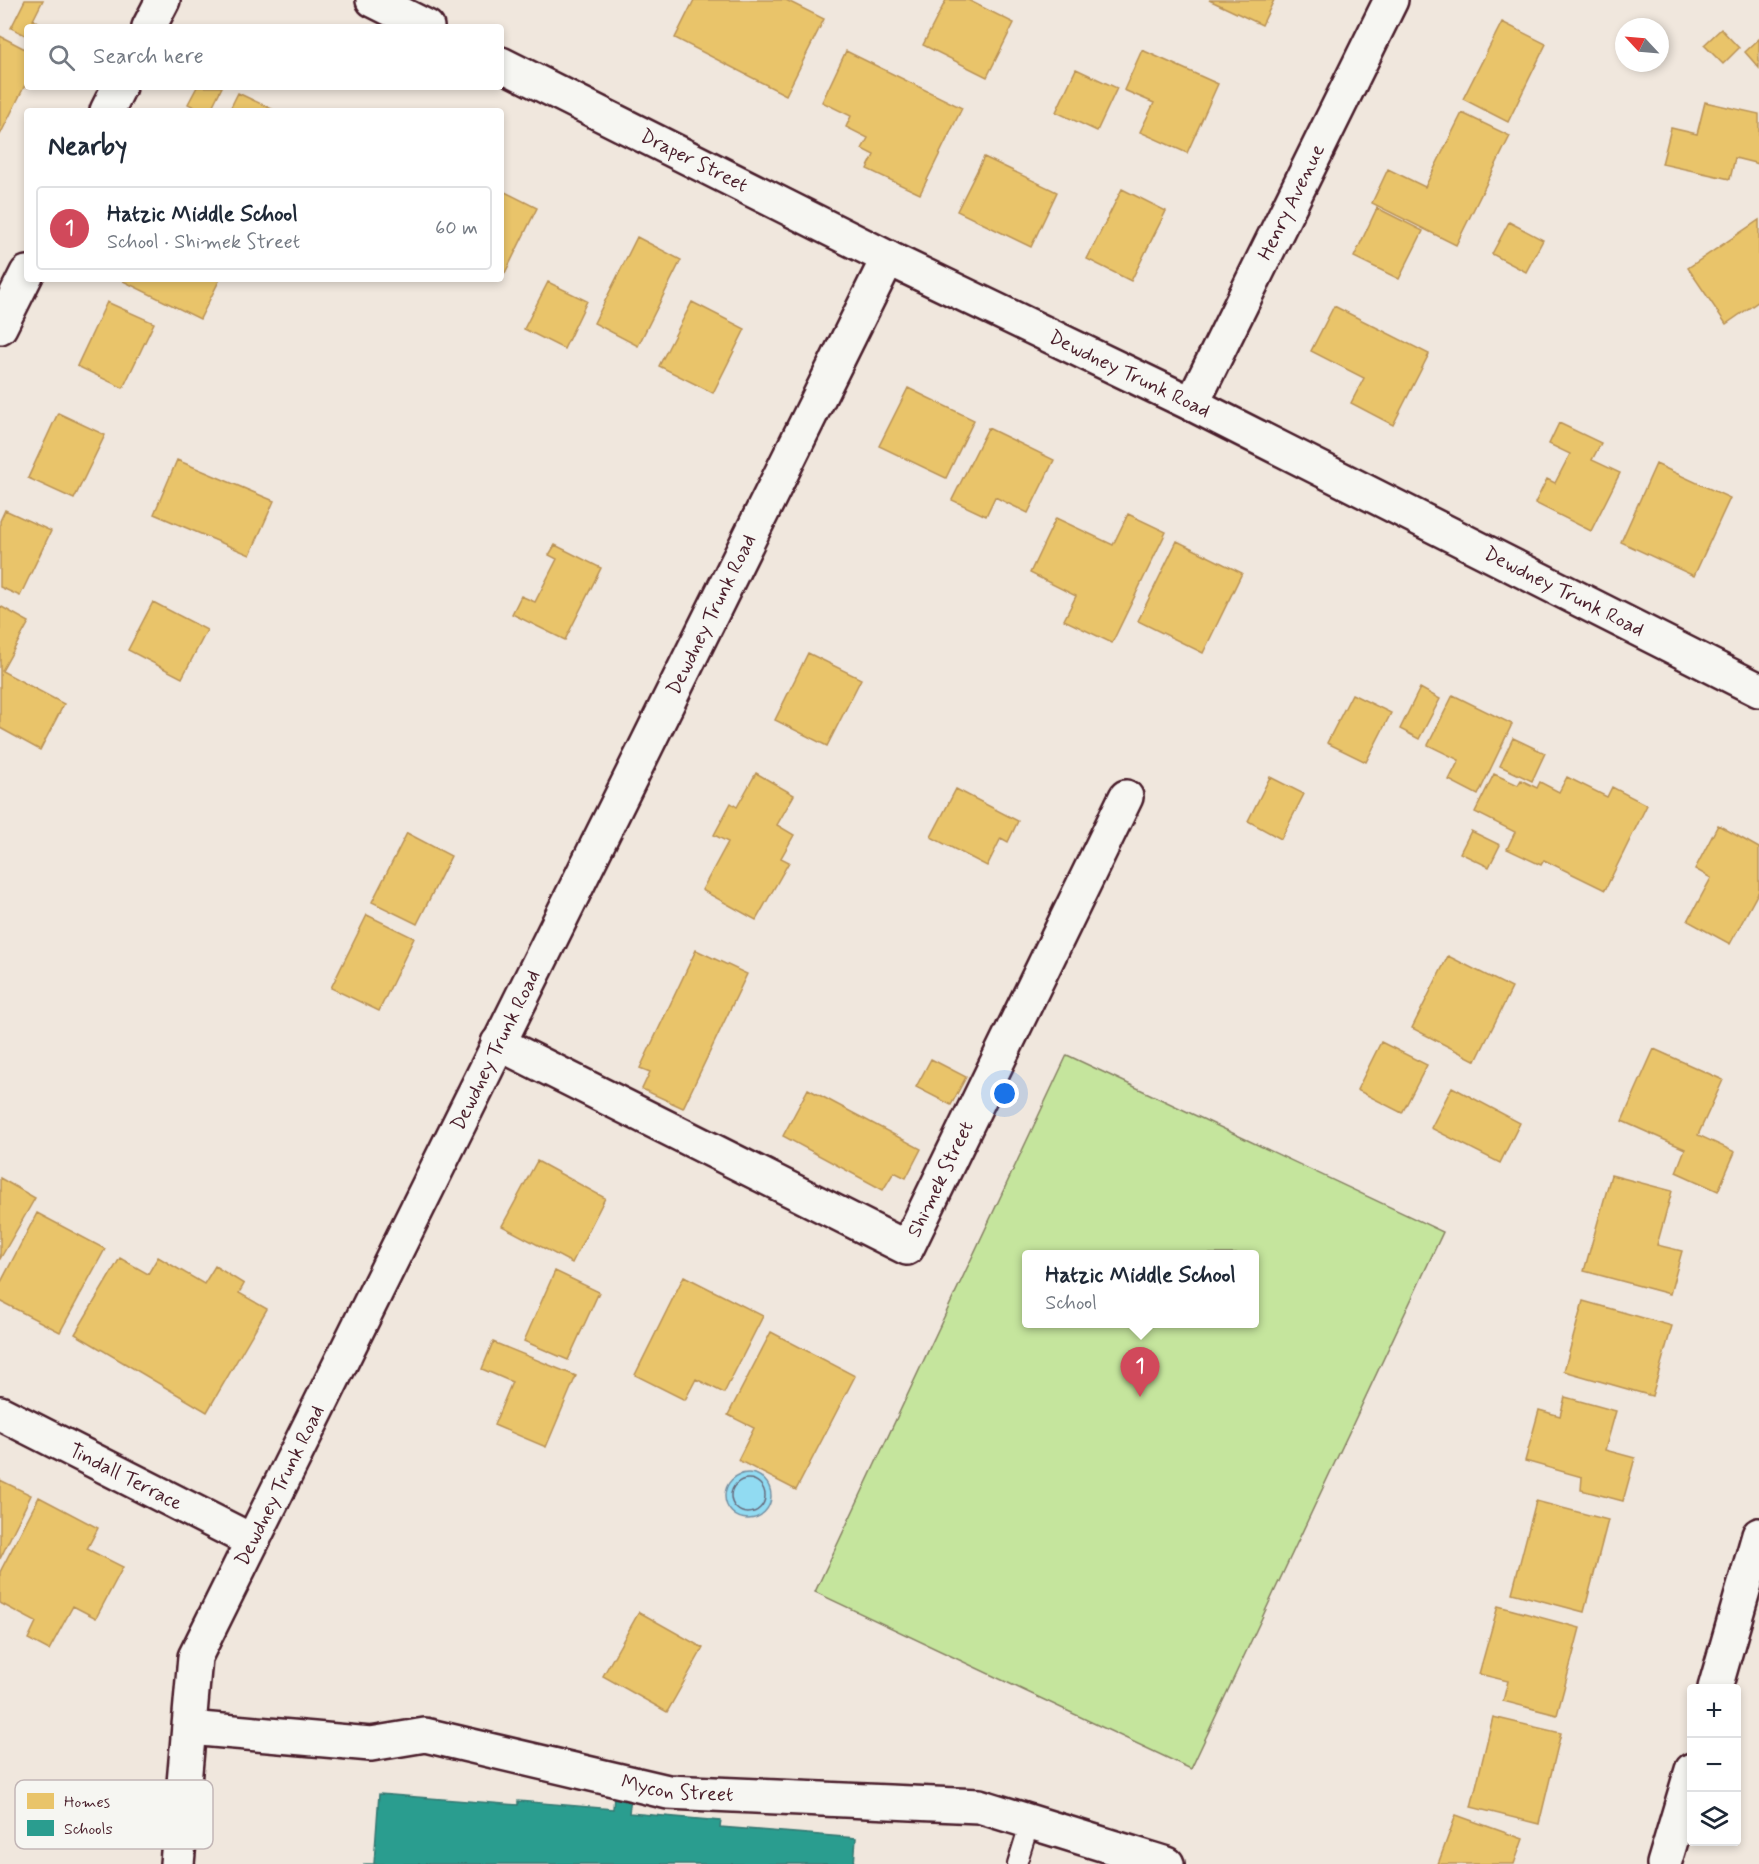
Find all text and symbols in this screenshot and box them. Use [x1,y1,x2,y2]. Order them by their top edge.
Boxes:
north arrow [1615,18,1669,72]
search box [24,24,504,90]
icon: search [45,41,78,74]
text: Search here [93,43,204,71]
street label: Draper Street [636,123,752,199]
text: Nearby [48,130,127,164]
street label: Henry Avenue [1251,139,1332,265]
text: Hatzic Middle School [107,201,298,229]
text: 1 [65,215,74,242]
text: 60 m [435,215,478,242]
text: School · Shimek Street [107,229,300,256]
street label: Dewdney Trunk Road [1044,324,1215,424]
street label: Dewdney Trunk Road [660,530,762,699]
street label: Dewdney Trunk Road [1479,540,1649,643]
street label: Dewdney Trunk Road [444,965,547,1135]
your location [990,1079,1019,1108]
street label: Shimek Street [901,1117,980,1242]
popup [1022,1250,1259,1328]
text: Hatzic Middle School [1045,1262,1236,1290]
text: School [1045,1290,1097,1317]
pin: 1 [1120,1348,1160,1397]
street label: Dewdney Trunk Road [229,1401,331,1570]
street label: Tindall Terrace [64,1437,187,1517]
map controls [1687,1684,1741,1846]
button: + [1687,1684,1741,1738]
button: − [1687,1738,1741,1792]
street label: Mycon Street [619,1768,734,1808]
legend [15,1780,213,1849]
text: Homes [64,1792,110,1813]
button: layers [1687,1792,1741,1846]
text: Schools [64,1819,113,1840]

